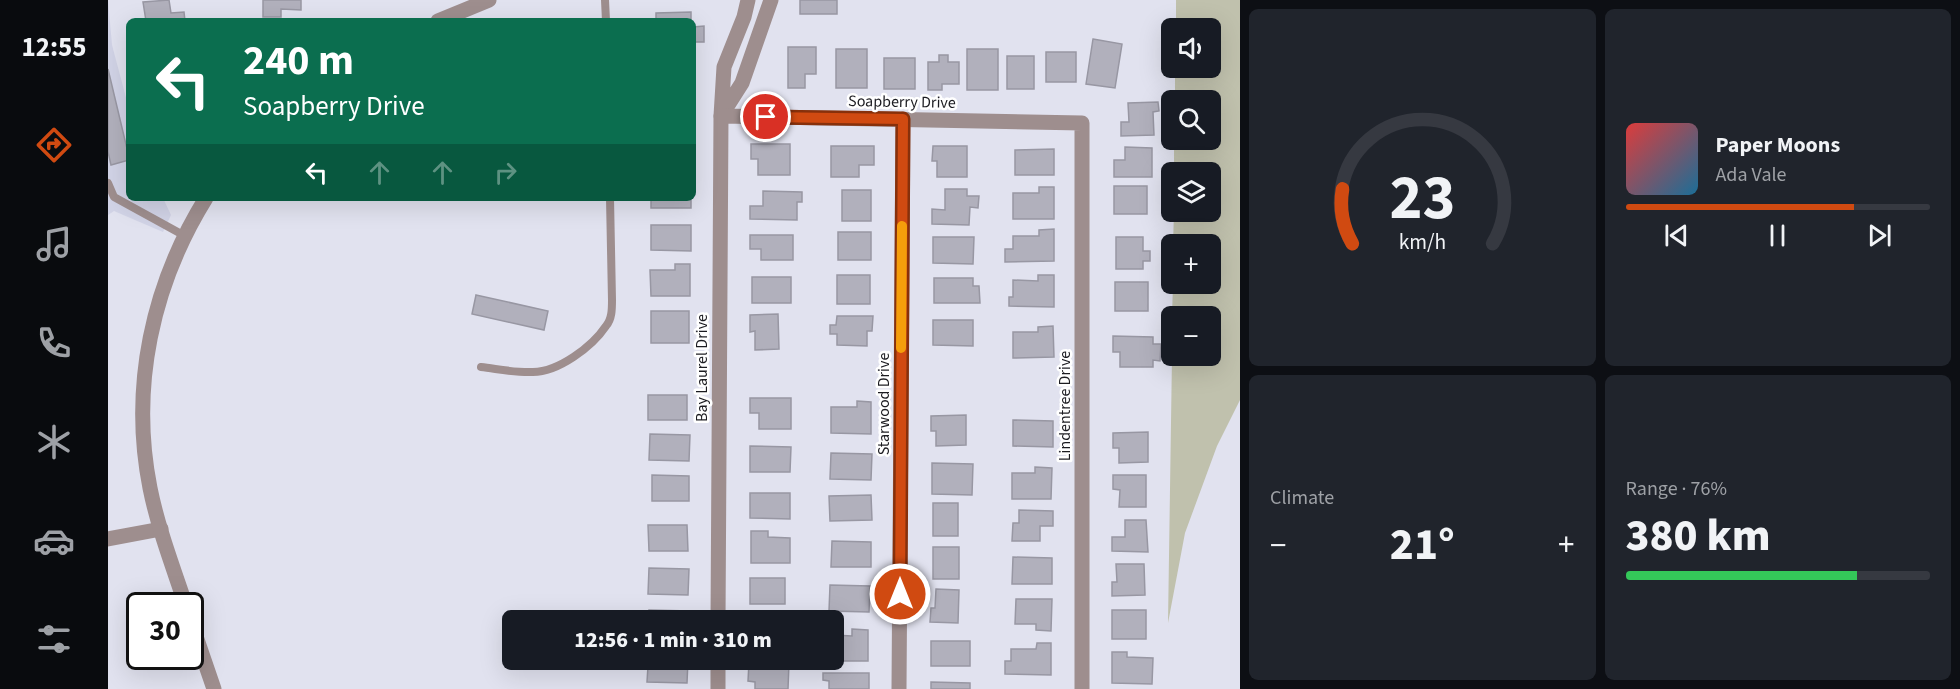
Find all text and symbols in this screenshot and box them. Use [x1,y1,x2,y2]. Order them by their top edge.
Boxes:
map controls [1161,18,1221,366]
button: sound [1161,18,1221,78]
text: 12:55 [21,28,87,67]
text: 240 m [243,31,354,91]
icon: left [144,42,222,120]
text: Soapberry Drive [243,87,425,126]
street label: Soapberry Drive [848,90,956,114]
button: search [1161,90,1221,150]
pin [740,91,791,142]
icon: arrive [749,100,782,133]
icon: directions [33,124,75,166]
text: Paper Moons [1716,129,1840,161]
text: 23 [1389,155,1455,244]
icon: left [300,156,333,189]
icon: ahead [363,156,396,189]
icon: ahead [426,156,459,189]
icon: right [489,156,522,189]
text: Ada Vale [1716,161,1787,189]
button: layers [1161,162,1221,222]
icon: previous [1660,219,1693,252]
icon: pause [1761,219,1794,252]
icon: next [1863,219,1896,252]
icon: music [33,223,75,265]
text: km/h [1398,228,1446,259]
button: + [1161,234,1221,294]
button: − [1161,306,1221,366]
street label: Bay Laurel Drive [691,314,713,422]
icon: phone [33,322,75,364]
street label: Lindentree Drive [1054,351,1076,461]
street label: Starwood Drive [873,353,895,455]
icon: climate [33,421,75,463]
text: Range · 76% [1626,475,1727,503]
text: Climate [1270,484,1334,512]
text: 380 km [1626,504,1771,568]
text: 21° [1390,513,1455,577]
icon: car [33,520,75,562]
text: − [1270,522,1286,569]
text: + [1558,522,1574,569]
position arrow [868,562,932,626]
speed limit sign: 30 [126,592,204,670]
icon: filters [33,618,75,660]
text: 12:56 · 1 min · 310 m [574,624,772,656]

